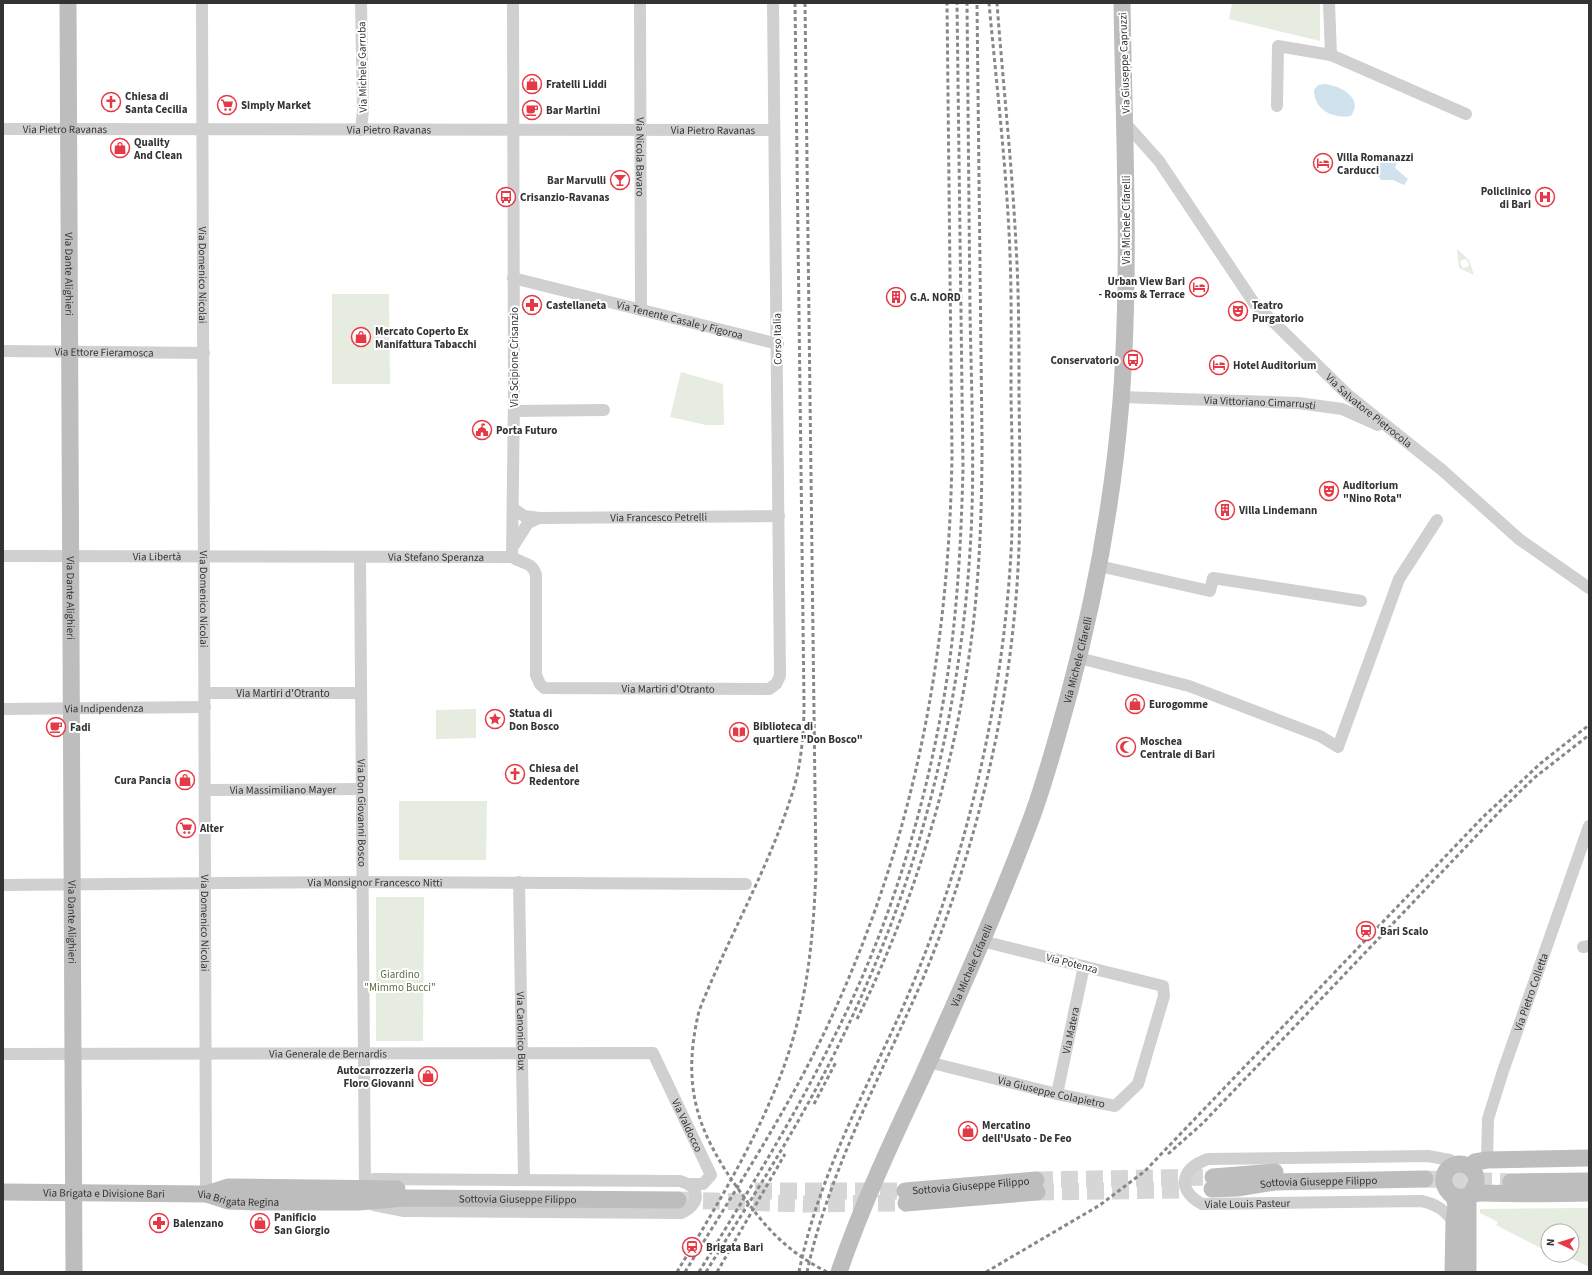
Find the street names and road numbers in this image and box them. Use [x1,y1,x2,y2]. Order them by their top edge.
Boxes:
street label: Via Giuseppe Capruzzi [1115,12,1134,114]
street label: Via Michele Garruba [354,21,371,113]
street label: Via Nicola Bavaro [632,117,648,197]
street label: Via Pietro Ravanas [23,122,108,137]
street label: Via Pietro Ravanas [347,122,432,138]
street label: Via Pietro Ravanas [671,123,756,138]
street label: Via Michele Cifarelli [1119,176,1134,264]
street label: Via Domenico Nicolai [195,227,210,323]
street label: Via Dante Alighieri [61,232,76,316]
street label: Via Tenente Casale y Figoroa [615,297,745,343]
street label: Via Scipione Crisanzio [507,307,522,407]
street label: Corso Italia [770,313,785,365]
street label: Via Ettore Fieramosca [54,345,154,360]
street label: Via Salvatore Pietrocola [1322,370,1415,451]
street label: Via Vittoriano Cimarrusti [1204,393,1317,413]
street label: Via Francesco Petrelli [610,510,707,525]
street label: Via Libertà [133,549,181,564]
street label: Via Stefano Speranza [388,550,484,565]
street label: Via Domenico Nicolai [196,551,211,647]
street label: Via Dante Alighieri [63,556,78,640]
street label: Via Michele Cifarelli [1060,615,1096,705]
street label: Via Martiri d'Otranto [621,681,715,697]
street label: Via Martiri d'Otranto [236,686,330,701]
street label: Via Indipendenza [64,701,144,716]
street label: Via Don Giovanni Bosco [354,759,369,867]
street label: Via Massimiliano Mayer [230,782,337,798]
street label: Via Domenico Nicolai [197,875,212,971]
street label: Via Monsignor Francesco Nitti [307,875,443,890]
street label: Via Dante Alighieri [64,880,80,964]
street label: Via Michele Cifarelli [947,922,996,1009]
street label: Via Potenza [1044,950,1099,977]
street label: Via Pietro Colletta [1511,951,1552,1033]
street label: Via Canonico Bux [513,991,529,1071]
street label: Via Matera [1059,1006,1083,1055]
street label: Via Generale de Bernardis [269,1046,387,1062]
street label: Via Giuseppe Colapietro [996,1073,1106,1112]
street label: Via Valdocco [668,1096,706,1155]
street label: Sottovia Giuseppe Filippo [1259,1173,1377,1192]
street label: Sottovia Giuseppe Filippo [912,1174,1030,1198]
street label: Via Brigata e Divisione Bari [43,1185,165,1202]
street label: Via Brigata Regina [198,1187,279,1210]
street label: Sottovia Giuseppe Filippo [459,1191,577,1207]
street label: Viale Louis Pasteur [1205,1196,1291,1212]

